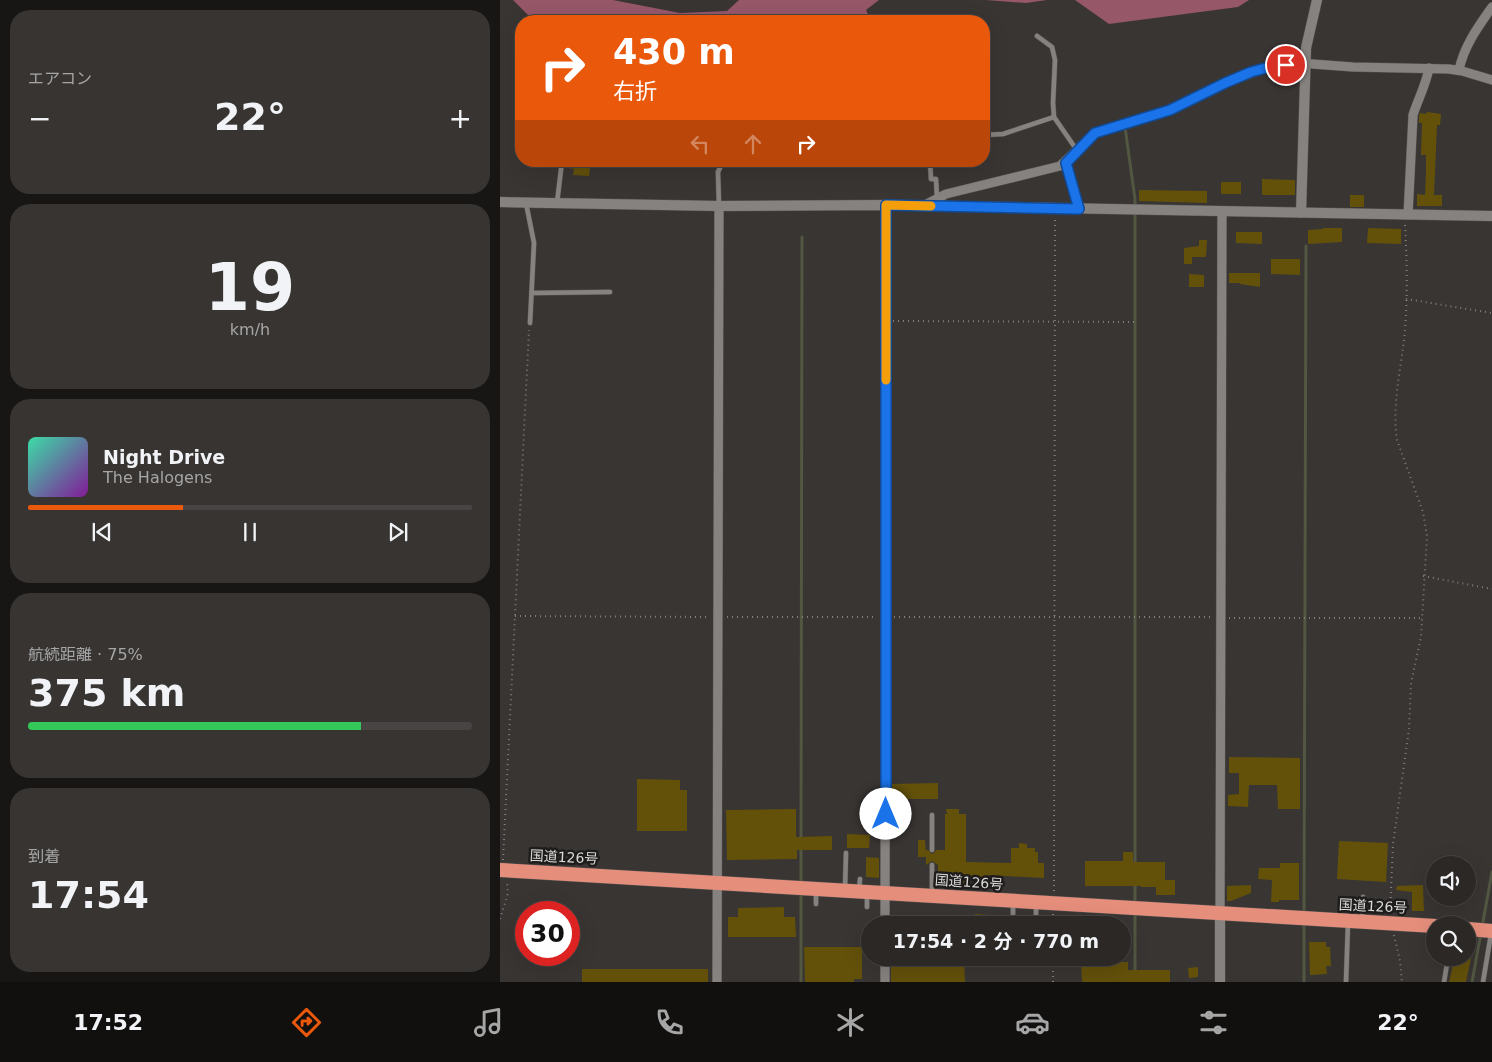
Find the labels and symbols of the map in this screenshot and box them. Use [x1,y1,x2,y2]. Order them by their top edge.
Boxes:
pin [1265,44,1307,86]
position arrow [859,787,911,839]
street label: 国道126号 [529,847,599,867]
street label: 国道126号 [934,872,1004,892]
street label: 国道126号 [1338,896,1408,916]
speed limit sign: 30 [515,901,580,966]

